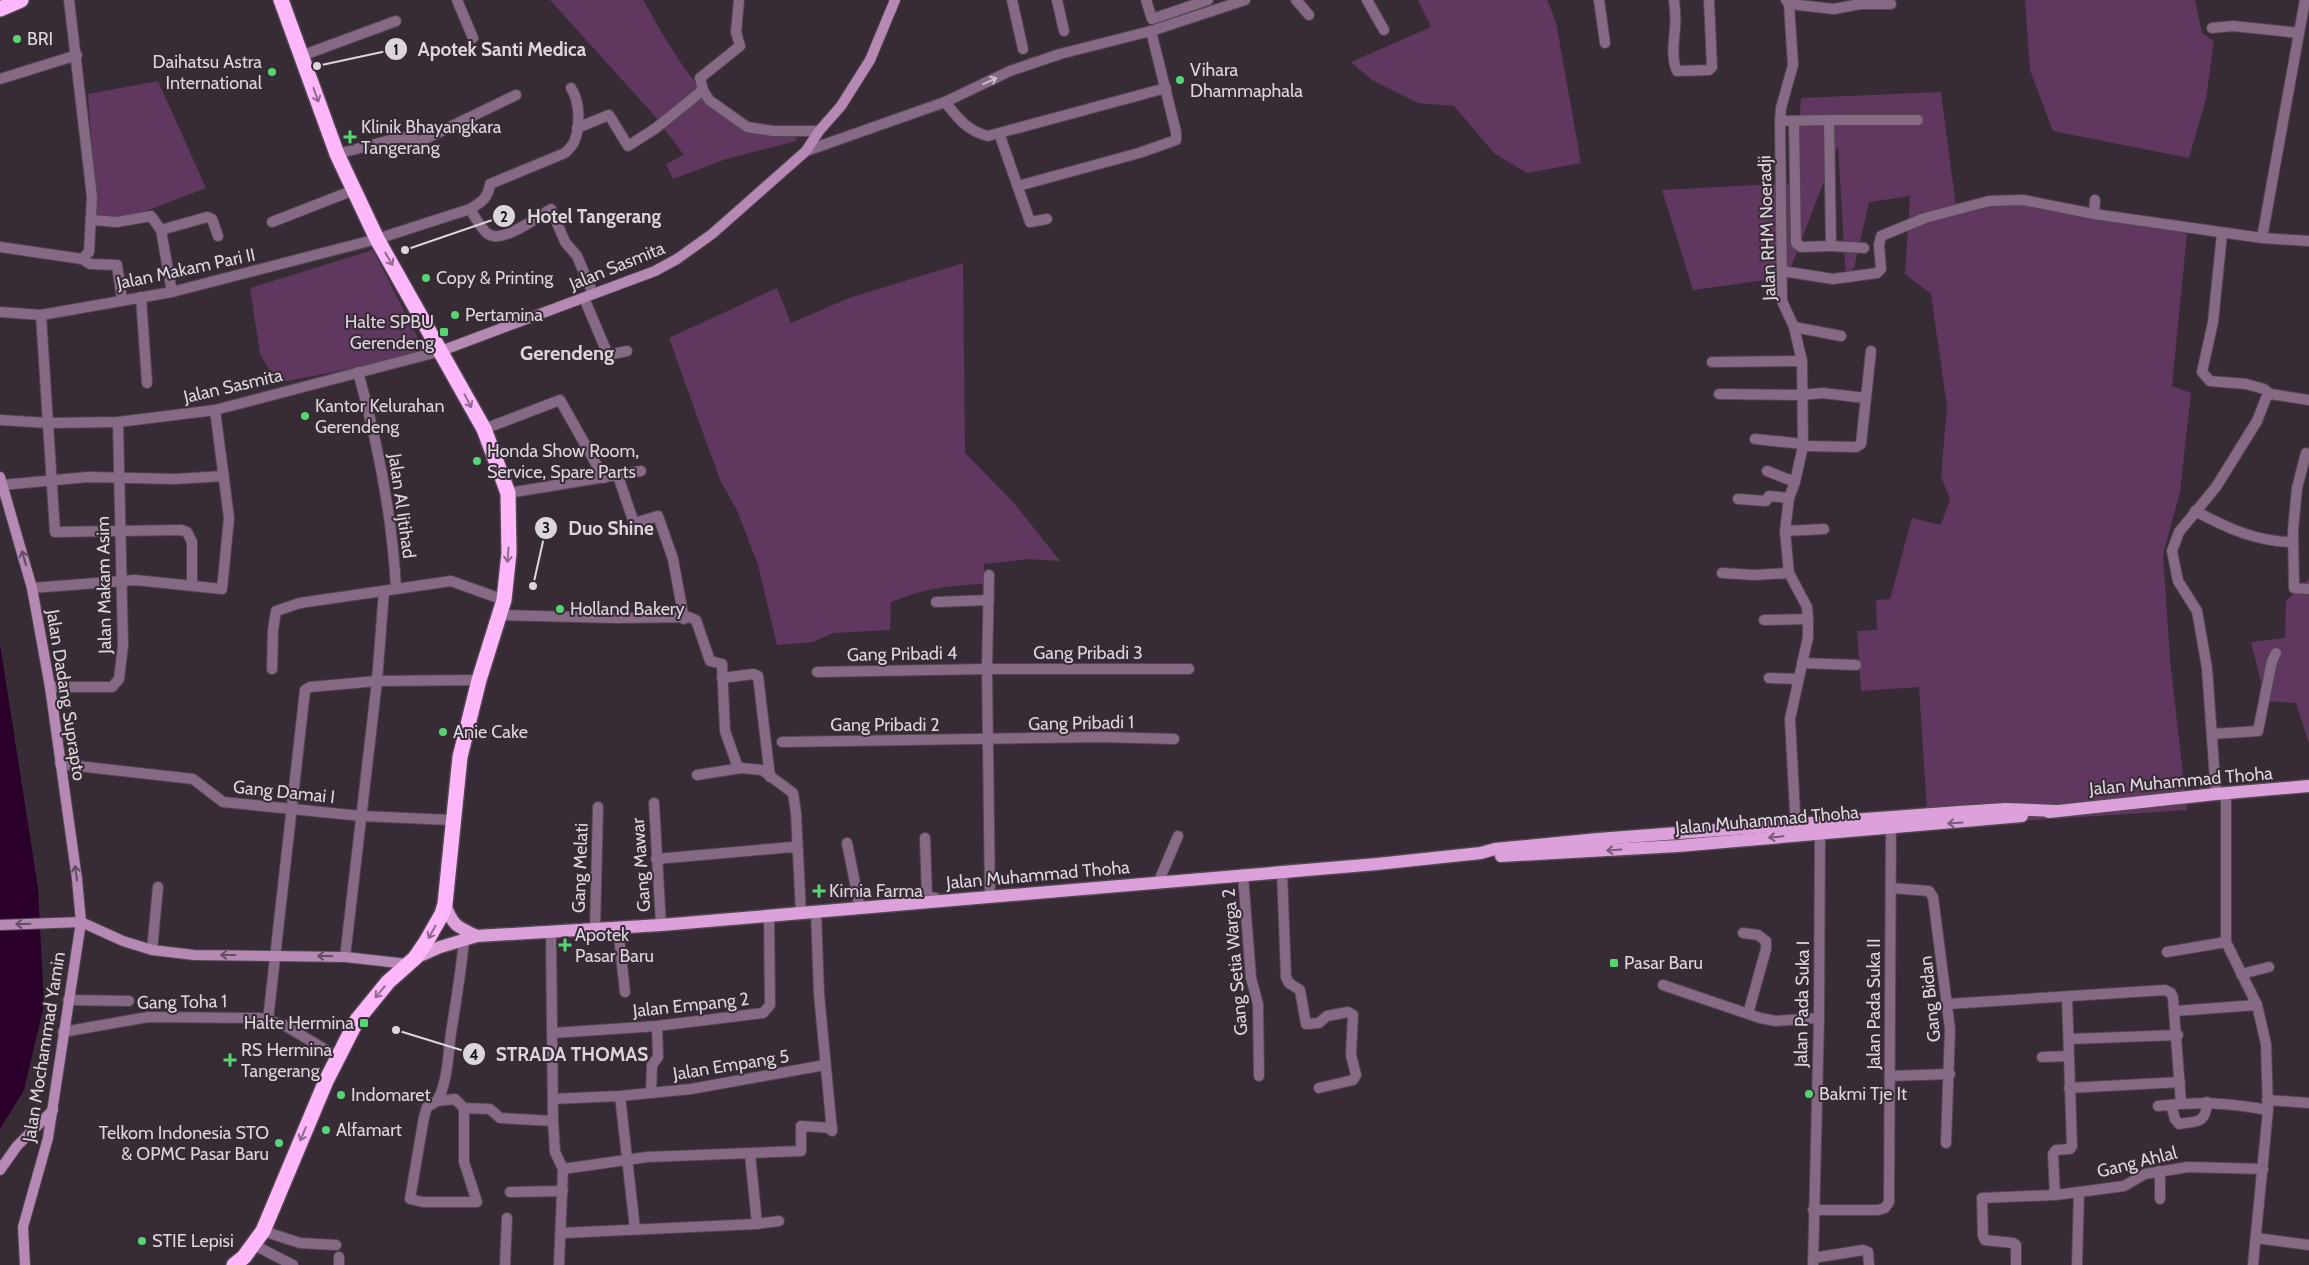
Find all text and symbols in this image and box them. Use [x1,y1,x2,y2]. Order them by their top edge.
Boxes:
place label: BRI [27,28,53,50]
callout: Apotek Santi Medica [383,32,596,66]
marker: BRI [11,33,23,45]
text: Apotek Santi Medica [418,38,587,61]
text: 1 [393,41,399,59]
place label: Daihatsu Astra International [153,51,263,94]
place label: Vihara Dhammaphala [1190,59,1303,102]
marker: Daihatsu Astra International [266,66,278,78]
marker: Vihara Dhammaphala [1174,74,1186,86]
one-way arrow [982,76,997,86]
one-way arrow [312,87,321,102]
place label: Klinik Bhayangkara Tangerang [361,116,502,159]
marker: Klinik Bhayangkara Tangerang [343,130,357,144]
street label: Jalan RHM Noeradji [1753,155,1781,302]
callout: Hotel Tangerang [492,199,671,233]
text: Hotel Tangerang [527,205,662,228]
text: 2 [500,208,508,226]
street label: Jalan Sasmita [565,237,668,295]
street label: Jalan Makam Pari II [114,244,257,295]
one-way arrow [384,252,394,266]
place label: Copy & Printing [436,267,554,289]
marker: Copy & Printing [420,272,432,284]
place label: Pertamina [465,304,543,326]
marker: Pertamina [449,309,461,321]
place label: Halte SPBU Gerendeng [345,311,435,354]
marker: Halte SPBU Gerendeng [438,326,450,338]
district label: Gerendeng [520,341,614,365]
street label: Jalan Sasmita [180,364,285,408]
one-way arrow [464,393,473,408]
place label: Kantor Kelurahan Gerendeng [315,395,445,438]
marker: Kantor Kelurahan Gerendeng [299,410,311,422]
place label: Honda Show Room, Service, Spare Parts [487,440,639,483]
street label: Jalan Al Ijtihad [384,451,420,560]
marker: Honda Show Room, Service, Spare Parts [471,455,483,467]
callout: Duo Shine [533,511,664,545]
street label: Jalan Makam Asim [92,516,116,655]
text: Duo Shine [568,517,654,540]
text: 3 [542,519,550,537]
one-way arrow [504,547,513,563]
one-way arrow [18,550,28,566]
place label: Holland Bakery [570,598,685,620]
marker: Holland Bakery [554,603,566,615]
street label: Jalan Dadang Suprapto [41,607,90,782]
street label: Gang Pribadi 4 [847,642,957,666]
street label: Gang Pribadi 3 [1033,642,1143,664]
street label: Gang Pribadi 1 [1028,711,1134,735]
street label: Gang Pribadi 2 [830,714,940,736]
place label: Anie Cake [453,721,528,743]
marker: Anie Cake [437,726,449,738]
street label: Jalan Muhammad Thoha [2087,762,2274,800]
street label: Gang Damai I [232,776,336,808]
street label: Jalan Muhammad Thoha [1673,801,1860,839]
street label: Gang Mawar [627,817,655,913]
one-way arrow [1948,818,1964,828]
street label: Gang Melati [567,823,593,913]
one-way arrow [1768,833,1784,842]
one-way arrow [1606,846,1622,855]
street label: Jalan Muhammad Thoha [944,856,1131,894]
one-way arrow [71,865,81,881]
place label: Kimia Farma [829,880,923,902]
marker: Kimia Farma [813,885,825,897]
street label: Gang Setia Warga 2 [1218,887,1252,1037]
one-way arrow [15,919,31,929]
one-way arrow [427,924,436,939]
place label: Apotek Pasar Baru [575,924,654,967]
street label: Jalan Pada Suka II [1863,938,1885,1071]
marker: Apotek Pasar Baru [559,939,571,951]
street label: Jalan Pada Suka I [1790,941,1814,1068]
street label: Jalan Mochammad Yamin [18,950,70,1145]
one-way arrow [220,950,236,960]
one-way arrow [317,951,334,961]
place label: Pasar Baru [1624,952,1703,974]
street label: Gang Bidan [1915,955,1945,1043]
marker: Pasar Baru [1608,957,1620,969]
one-way arrow [375,985,386,998]
street label: Jalan Empang 2 [631,988,750,1022]
street label: Gang Toha 1 [137,990,227,1014]
place label: Halte Hermina [244,1012,354,1034]
marker: Halte Hermina [358,1017,370,1029]
callout: STRADA THOMAS [461,1037,659,1071]
place label: RS Hermina Tangerang [241,1039,332,1082]
text: STRADA THOMAS [496,1043,648,1066]
street label: Jalan Empang 5 [670,1045,791,1085]
text: 4 [469,1046,479,1064]
marker: RS Hermina Tangerang [223,1053,237,1067]
place label: Bakmi Tje It [1819,1083,1907,1105]
place label: Indomaret [351,1084,431,1106]
marker: Bakmi Tje It [1803,1088,1815,1100]
marker: Indomaret [335,1089,347,1101]
place label: Alfamart [336,1119,402,1141]
place label: Telkom Indonesia STO & OPMC Pasar Baru [99,1122,269,1165]
marker: Alfamart [320,1124,332,1136]
one-way arrow [298,1126,308,1141]
marker: Telkom Indonesia STO & OPMC Pasar Baru [273,1137,285,1149]
street label: Gang Ahlal [2095,1141,2180,1183]
place label: STIE Lepisi [152,1230,234,1252]
marker: STIE Lepisi [136,1235,148,1247]

